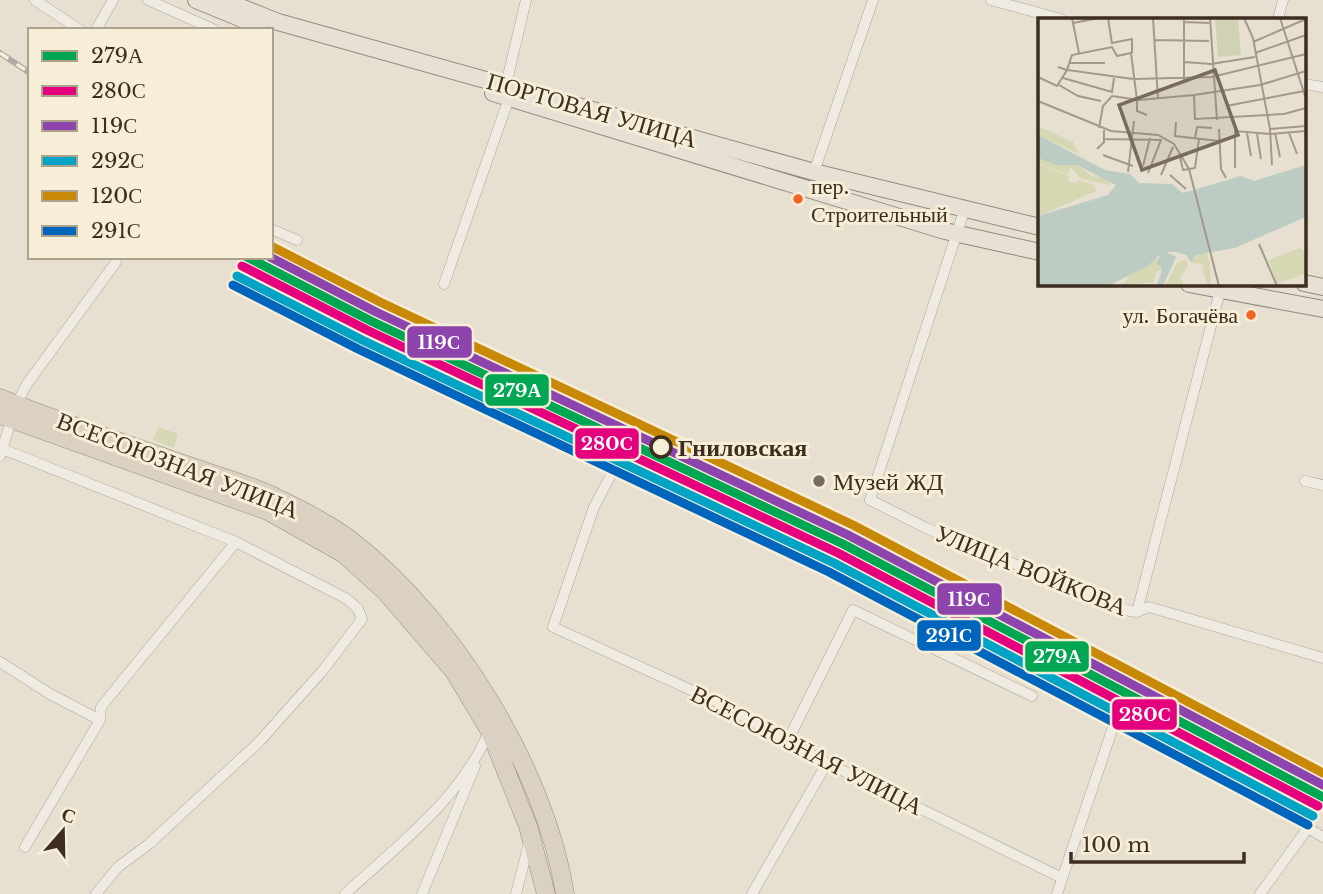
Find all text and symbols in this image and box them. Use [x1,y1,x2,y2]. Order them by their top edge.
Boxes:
inset map [1038,18,1306,285]
legend [28,28,273,259]
text: 279А [91,43,144,69]
street label: ПОРТОВАЯ УЛИЦА [484,66,701,154]
text: 280С [91,78,146,104]
text: 119С [91,113,137,139]
text: 292С [91,148,144,174]
place label: пер. Строительный [811,173,948,228]
text: 120С [91,183,142,209]
marker: пер. Строительный [791,192,805,206]
text: 291С [91,218,141,244]
place label: ул. Богачёва [1123,302,1238,329]
marker: ул. Богачёва [1244,308,1258,322]
line badge: 119С [406,325,473,359]
text: 119С [417,331,461,354]
line badge: 279А [484,373,550,407]
text: 279А [493,379,542,402]
street label: ВСЕСОЮЗНАЯ УЛИЦА [53,405,304,525]
line badge: 280С [574,427,640,460]
text: 280С [581,432,633,455]
place label: Гниловская [678,433,807,462]
marker: Гниловская [650,436,672,458]
place label: Музей ЖД [833,467,943,496]
marker: Музей ЖД [811,473,827,489]
street label: УЛИЦА ВОЙКОВА [931,518,1132,622]
line badge: 119С [936,582,1003,616]
text: 119С [947,588,991,611]
line badge: 291С [916,619,982,652]
text: 291С [925,624,973,647]
line badge: 279А [1024,640,1090,673]
text: 279А [1033,645,1082,668]
street label: ВСЕСОЮЗНАЯ УЛИЦА [686,679,929,822]
line badge: 280С [1111,698,1178,731]
text: 280С [1119,703,1171,726]
north arrow [28,796,98,866]
text: С [58,802,79,829]
scale bar [1071,820,1244,864]
text: 100 m [1082,832,1150,858]

